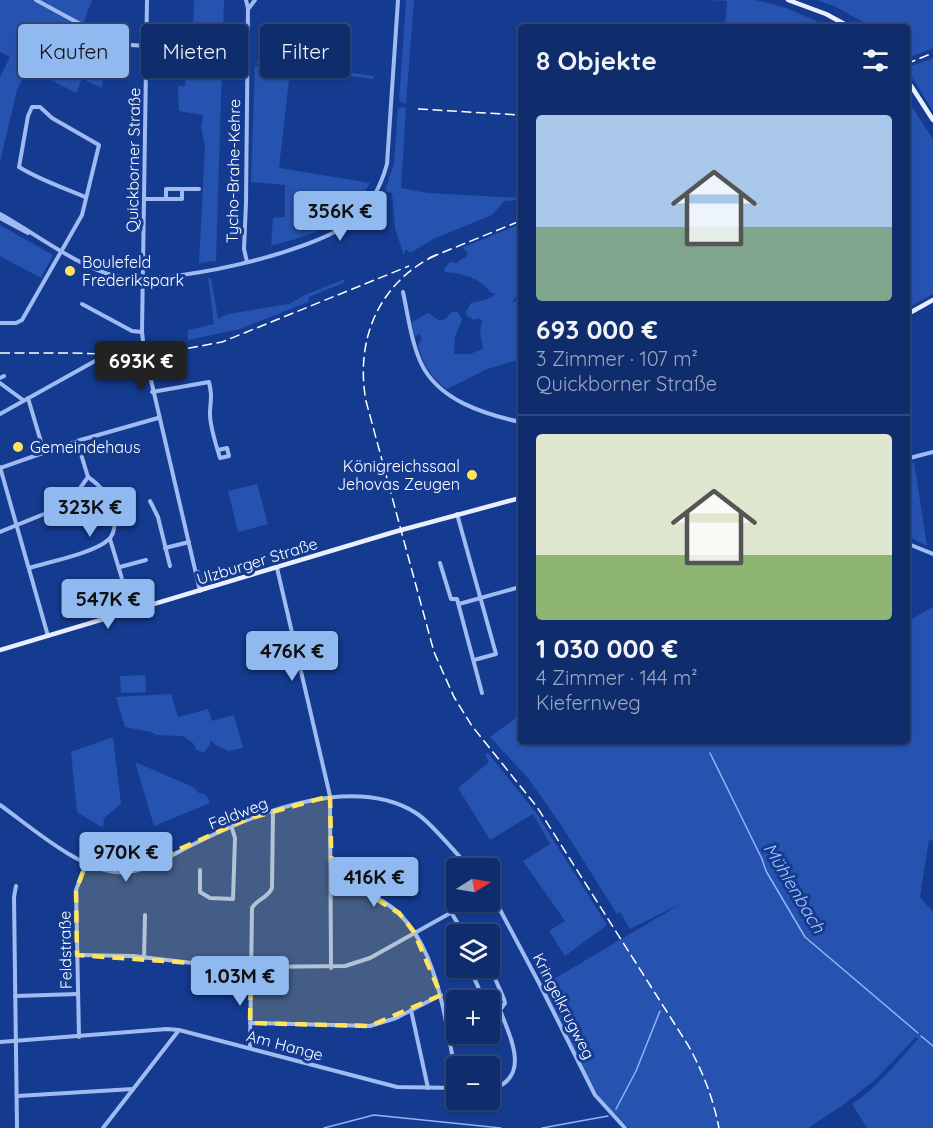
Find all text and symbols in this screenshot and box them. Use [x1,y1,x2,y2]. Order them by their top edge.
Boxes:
chip: Kaufen [18,24,129,78]
chip: Mieten [141,24,248,78]
chip: Filter [260,24,350,78]
text: 8 Objekte [536,44,657,77]
icon: filters [859,44,892,77]
street label: Quickborner Straße [122,87,144,233]
street label: Tycho-Brahe-Kehre [222,99,244,243]
icon: home [660,154,768,262]
pin: 356K € [291,191,389,242]
text: 356K € [308,198,372,223]
place label: Boulefeld Frederikspark [82,252,184,290]
marker: Boulefeld Frederikspark [63,264,77,278]
text: 693 000 € [536,313,658,346]
pin: 693K € [92,341,190,392]
text: 3 Zimmer · 107 m² [536,346,698,371]
text: 693K € [109,348,173,373]
text: Quickborner Straße [536,371,717,396]
place label: Gemeindehaus [30,437,140,457]
marker: Gemeindehaus [11,440,25,454]
place label: Königreichssaal Jehovas Zeugen [337,456,460,494]
marker: Königreichssaal Jehovas Zeugen [465,468,479,482]
icon: home [660,473,768,581]
pin: 323K € [41,487,139,538]
text: 323K € [58,494,122,519]
street label: Ulzburger Straße [194,533,320,589]
pin: 547K € [59,579,157,630]
text: 547K € [76,586,140,611]
pin: 476K € [243,631,341,682]
text: 1 030 000 € [536,632,678,665]
text: 476K € [260,638,324,663]
text: 4 Zimmer · 144 m² [536,665,698,690]
text: Kiefernweg [536,690,641,715]
street label: Feldweg [205,793,271,833]
pin: 970K € [77,832,175,883]
water label: Mühlenbach [758,838,831,938]
text: 970K € [93,839,159,864]
pin: 416K € [325,857,423,908]
north arrow [446,858,500,912]
map controls [446,858,500,1110]
text: 416K € [343,864,405,889]
street label: Feldstraße [54,911,76,989]
button: layers [446,924,500,978]
street label: Kringelkrugweg [529,950,599,1062]
pin: 1.03M € [185,956,295,1007]
text: 1.03M € [205,963,275,988]
button: + [446,990,500,1044]
street label: Am Hange [245,1025,325,1065]
button: − [446,1056,500,1110]

